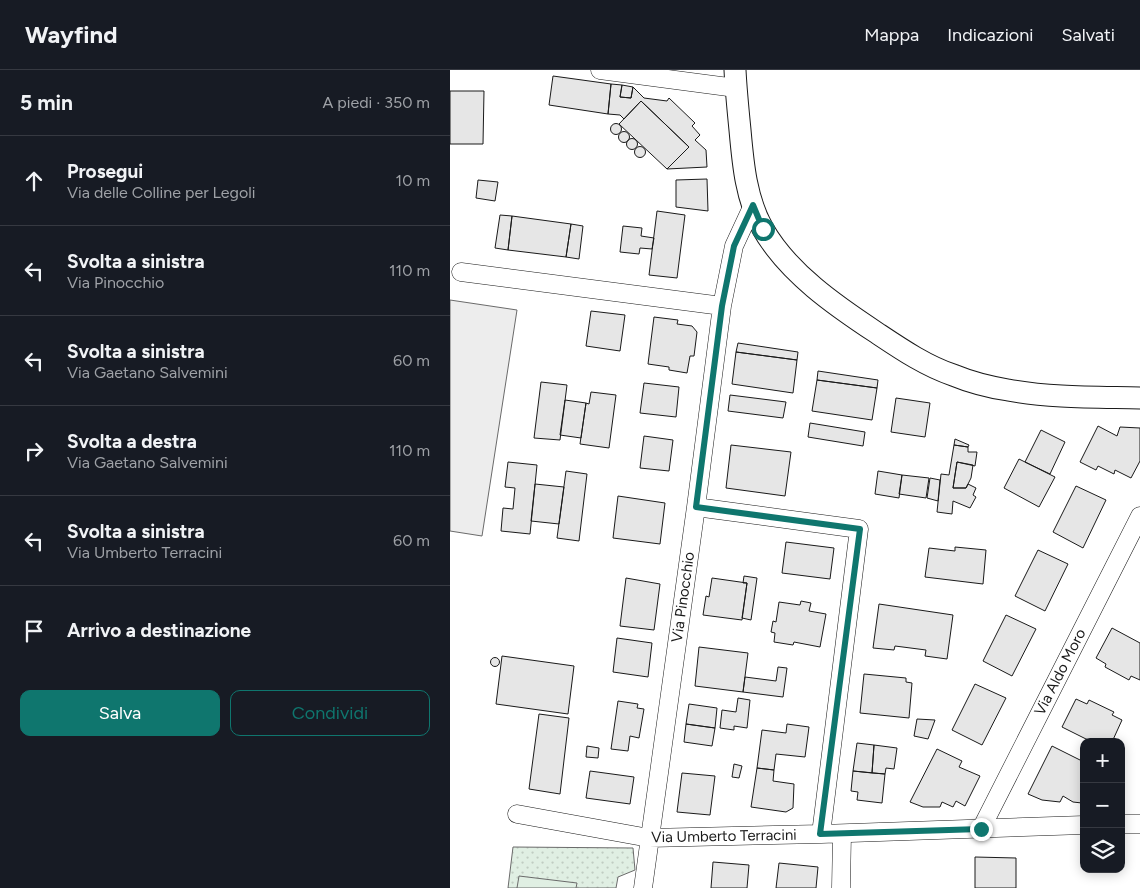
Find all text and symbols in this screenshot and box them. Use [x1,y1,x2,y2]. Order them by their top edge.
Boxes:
text: Wayfind [25,20,118,49]
text: Mappa [864,24,919,46]
text: Indicazioni [947,24,1033,46]
text: Salvati [1061,24,1115,46]
text: 5 min [20,90,73,115]
text: A piedi · 350 m [323,93,430,112]
text: Prosegui [67,160,143,183]
icon: ahead [20,167,48,195]
text: 10 m [396,171,430,190]
text: Via delle Colline per Legoli [67,183,255,202]
route start [752,218,775,241]
text: Svolta a sinistra [67,250,205,273]
icon: left [20,257,48,285]
text: 110 m [389,261,430,280]
text: Via Pinocchio [67,273,164,292]
text: Svolta a sinistra [67,340,205,363]
icon: left [20,347,48,375]
text: 60 m [393,351,430,370]
text: Via Gaetano Salvemini [67,363,228,382]
text: Svolta a destra [67,430,197,453]
icon: right [20,437,48,465]
text: 110 m [389,441,430,460]
text: Via Gaetano Salvemini [67,453,228,472]
text: Svolta a sinistra [67,520,205,543]
icon: left [20,527,48,555]
text: 60 m [393,531,430,550]
text: Via Umberto Terracini [67,543,222,562]
street label: Via Pinocchio [668,550,698,643]
icon: arrive [20,617,48,645]
text: Arrivo a destinazione [67,619,251,642]
street label: Via Aldo Moro [1030,625,1090,718]
button: Salva [20,690,220,736]
button: Condividi [230,690,430,736]
map controls [1080,738,1125,873]
button: + [1080,738,1125,783]
button: − [1080,783,1125,828]
route end [970,818,993,841]
street label: Via Umberto Terracini [651,826,797,846]
button: layers [1080,828,1125,873]

